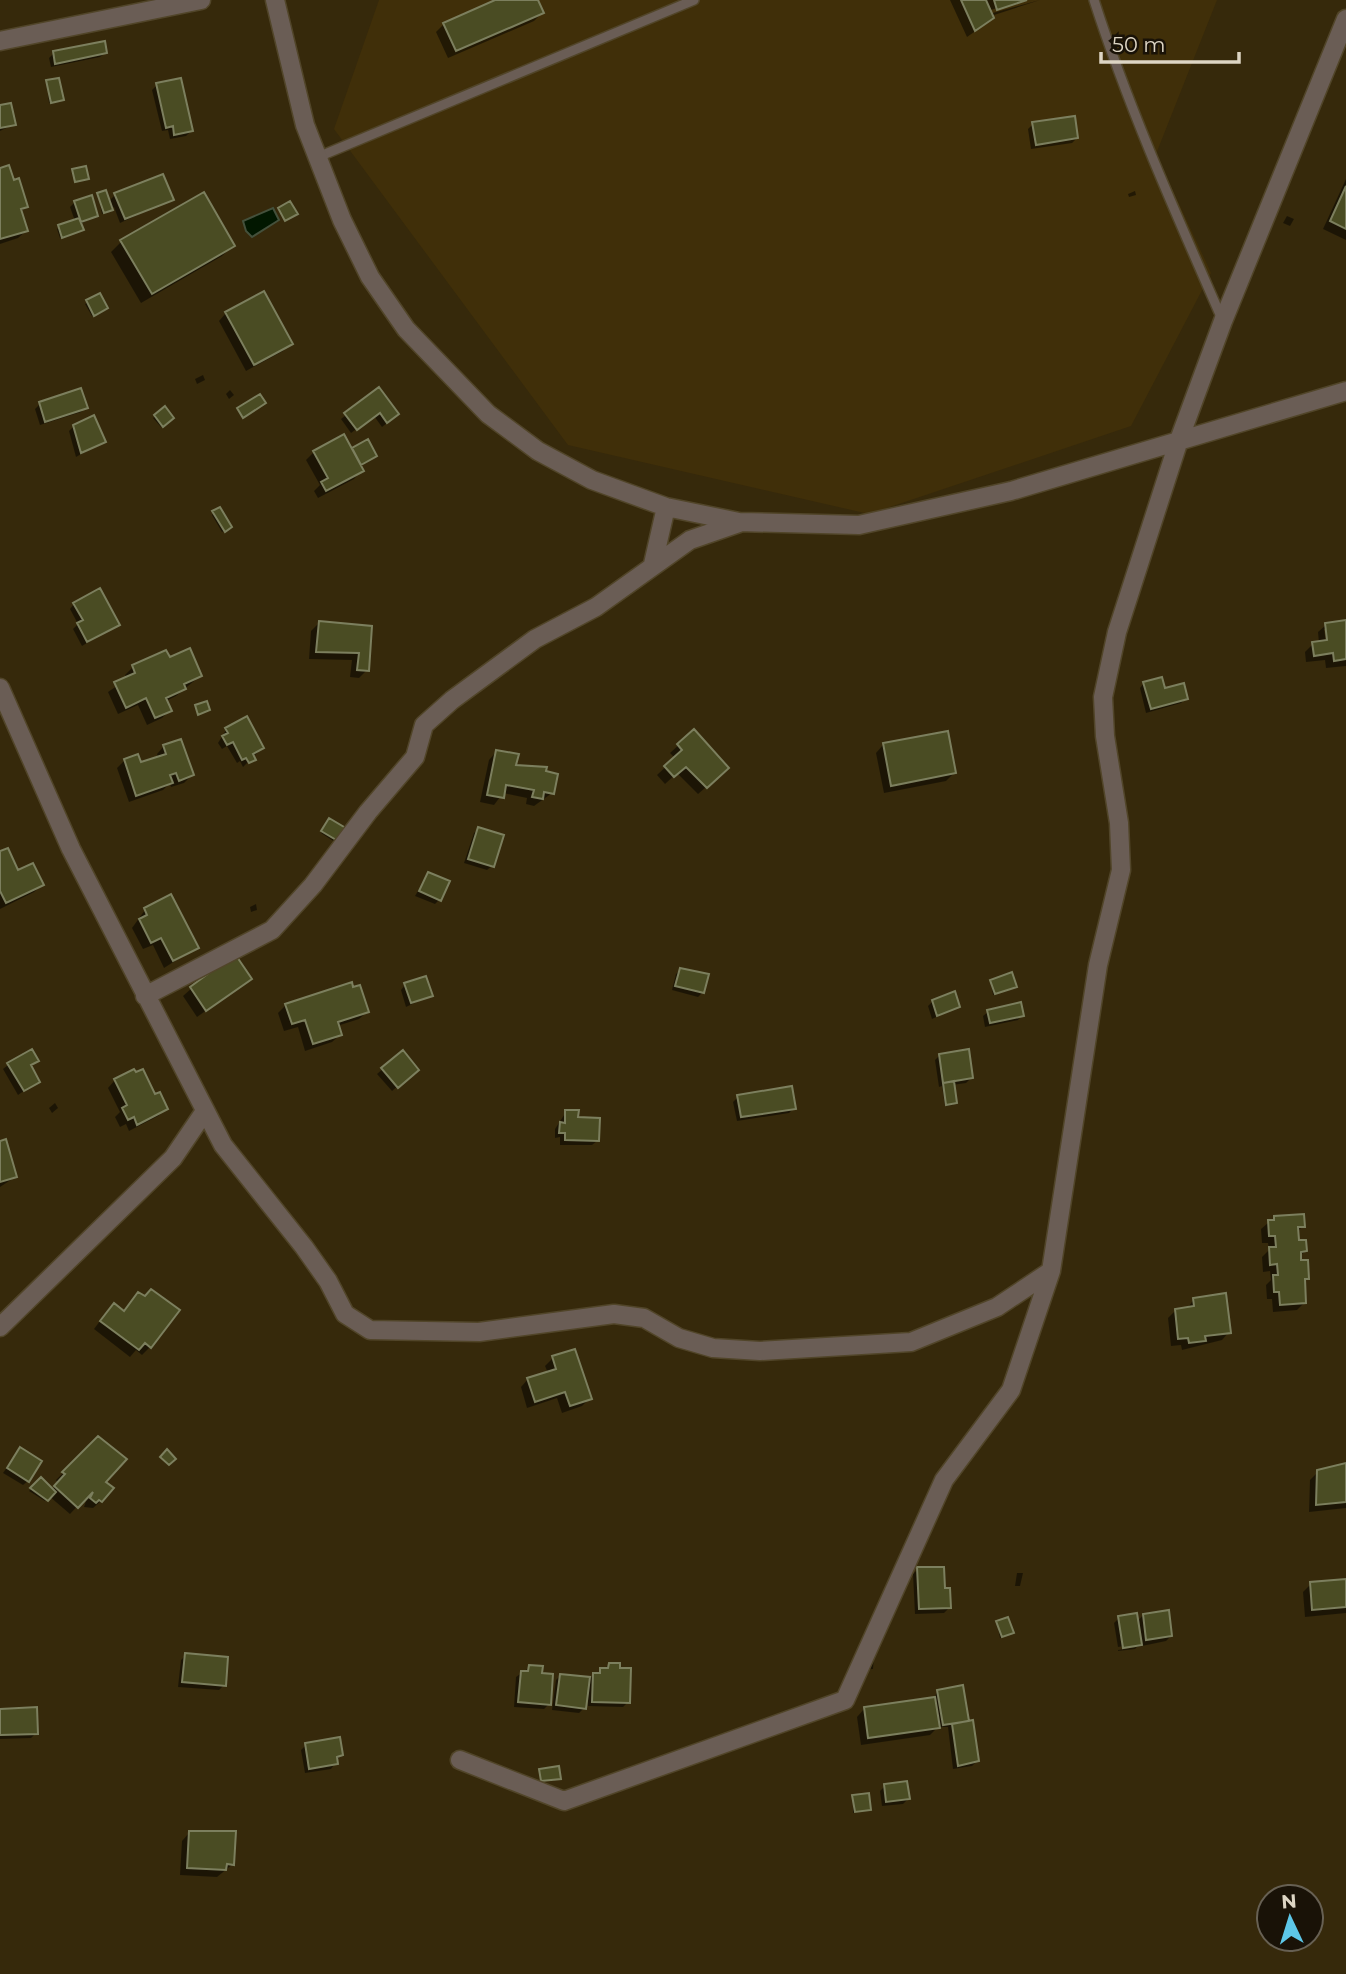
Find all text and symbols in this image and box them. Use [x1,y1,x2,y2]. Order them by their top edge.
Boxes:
scale bar [1101,21,1239,65]
text: 50 m [1112,32,1166,57]
north arrow [1255,1883,1325,1953]
text: N [1280,1890,1297,1914]

